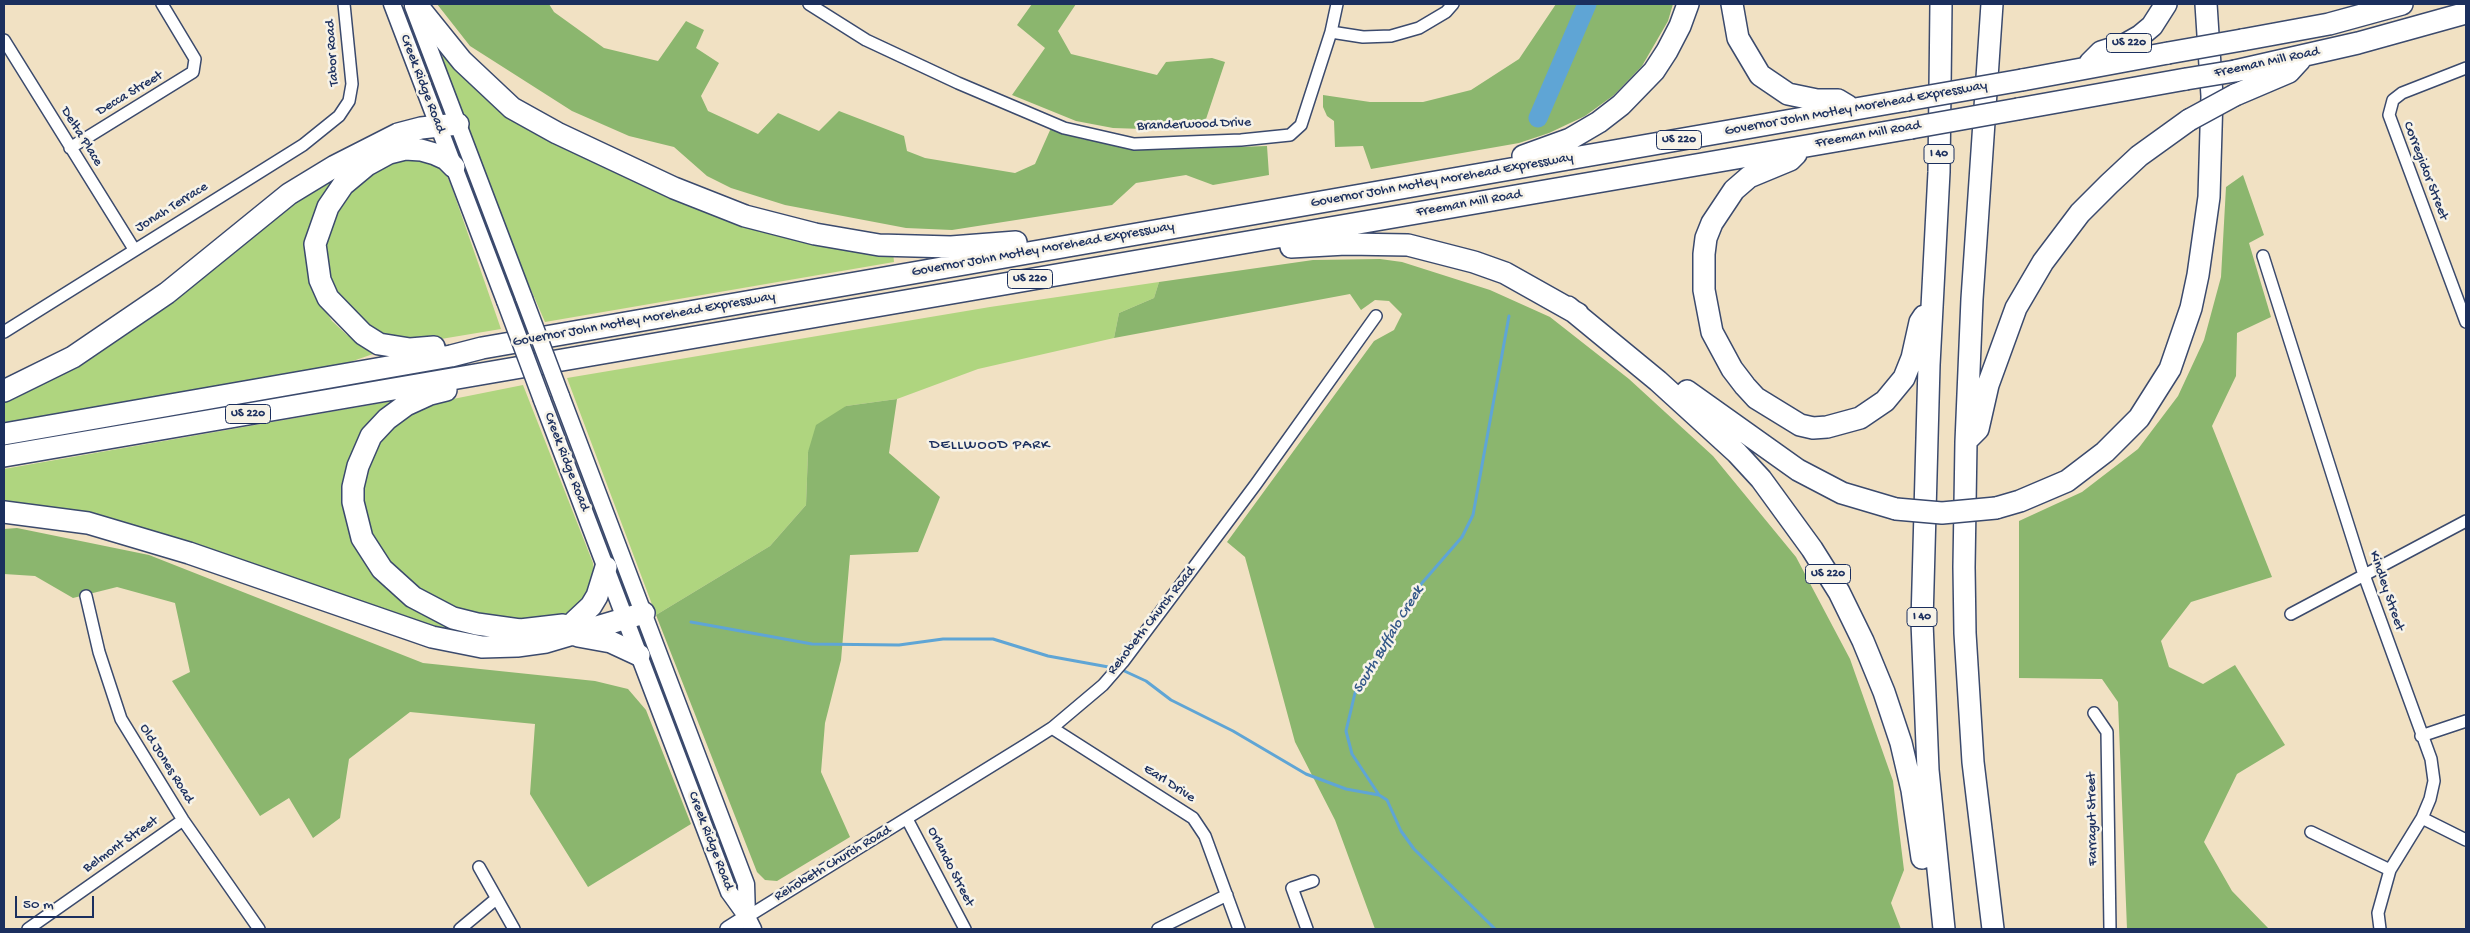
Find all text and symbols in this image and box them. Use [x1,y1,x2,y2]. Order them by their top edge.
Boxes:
street label: Tabor Road [322,19,344,87]
street label: Creek Ridge Road [395,32,449,136]
road number: US 220 [2106,34,2152,52]
street label: Freeman Mill Road [2213,44,2321,82]
street label: Decca Street [94,68,166,120]
street label: Governor John Motley Morehead Expressway [1723,78,1989,140]
street label: Delta Place [56,104,106,170]
street label: Branderwood Drive [1137,115,1251,135]
street label: Freeman Mill Road [1814,117,1922,153]
street label: Corregidor Street [2399,119,2451,223]
road number: US 220 [1656,130,1702,150]
road number: I 40 [1924,144,1954,164]
street label: Governor John Motley Morehead Expressway [1309,150,1575,212]
street label: Jonah Terrace [133,179,211,237]
street label: Freeman Mill Road [1415,186,1523,222]
street label: Governor John Motley Morehead Expressway [910,219,1176,281]
road number: US 220 [1008,270,1052,288]
street label: Governor John Motley Morehead Expressway [511,289,777,351]
road number: US 220 [226,404,270,424]
street label: Creek Ridge Road [539,410,593,514]
district label: DELLWOOD PARK [928,437,1052,455]
street label: Kindley Street [2364,549,2408,633]
street label: Rehobeth Church Road [1104,563,1200,679]
road number: US 220 [1806,564,1850,584]
water label: South Buffalo Creek [1350,583,1428,697]
road number: I 40 [1907,608,1937,626]
street label: Old Jones Road [135,721,197,807]
street label: Earl Drive [1140,761,1198,807]
street label: Farragut Street [2084,772,2102,866]
street label: Creek Ridge Road [683,789,737,893]
street label: Belmont Street [80,813,162,877]
street label: Rehobeth Church Road [772,822,894,906]
street label: Orlando Street [923,824,977,910]
scale bar [18,886,96,918]
text: 50 m [23,896,54,914]

